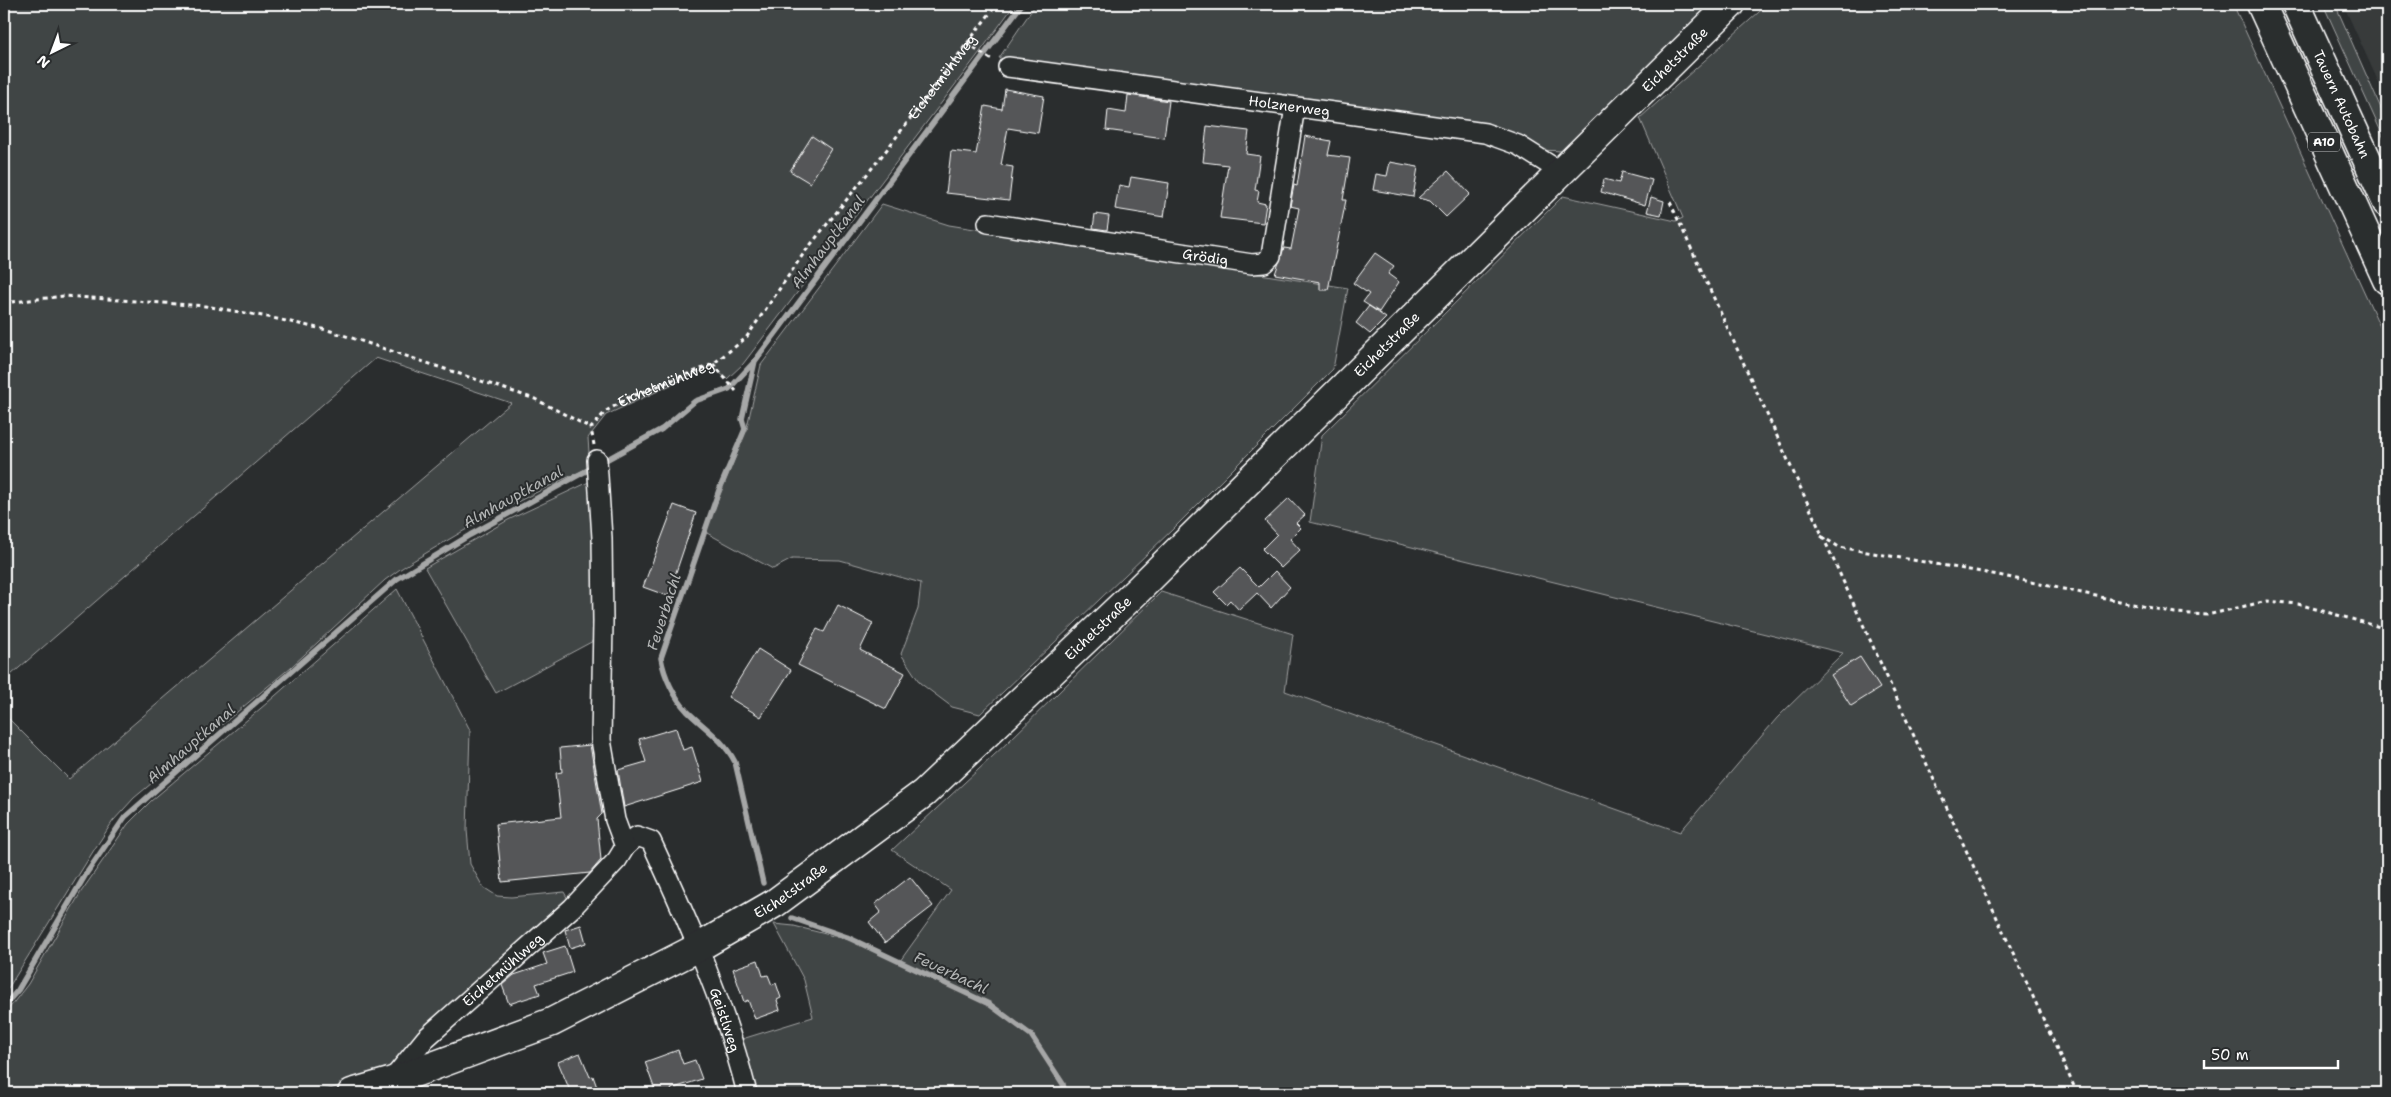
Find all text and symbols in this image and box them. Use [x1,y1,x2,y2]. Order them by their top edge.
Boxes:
street label: Eichetstraße [1638,23,1712,96]
north arrow [28,28,78,78]
street label: Eichetmühlweg [904,30,980,123]
street label: Tauern Autobahn [2309,47,2374,161]
text: N [33,51,53,72]
street label: Holznerweg [1248,91,1331,120]
road number: A10 [2308,132,2340,152]
water label: Almhauptkanal [786,191,870,293]
street label: Grödig [1181,244,1230,269]
street label: Eichetstraße [1350,308,1424,381]
street label: Eichetmühlweg [614,356,716,411]
water label: Almhauptkanal [459,461,567,533]
water label: Feuerbachl [642,571,686,653]
street label: Eichetstraße [1061,592,1135,664]
water label: Almhauptkanal [142,700,240,788]
street label: Eichetstraße [751,858,831,922]
street label: Eichetmühlweg [458,929,547,1011]
water label: Feuerbachl [911,947,992,999]
street label: Geistlweg [706,985,744,1054]
scale bar [2204,1037,2337,1069]
text: 50 m [2211,1045,2249,1065]

